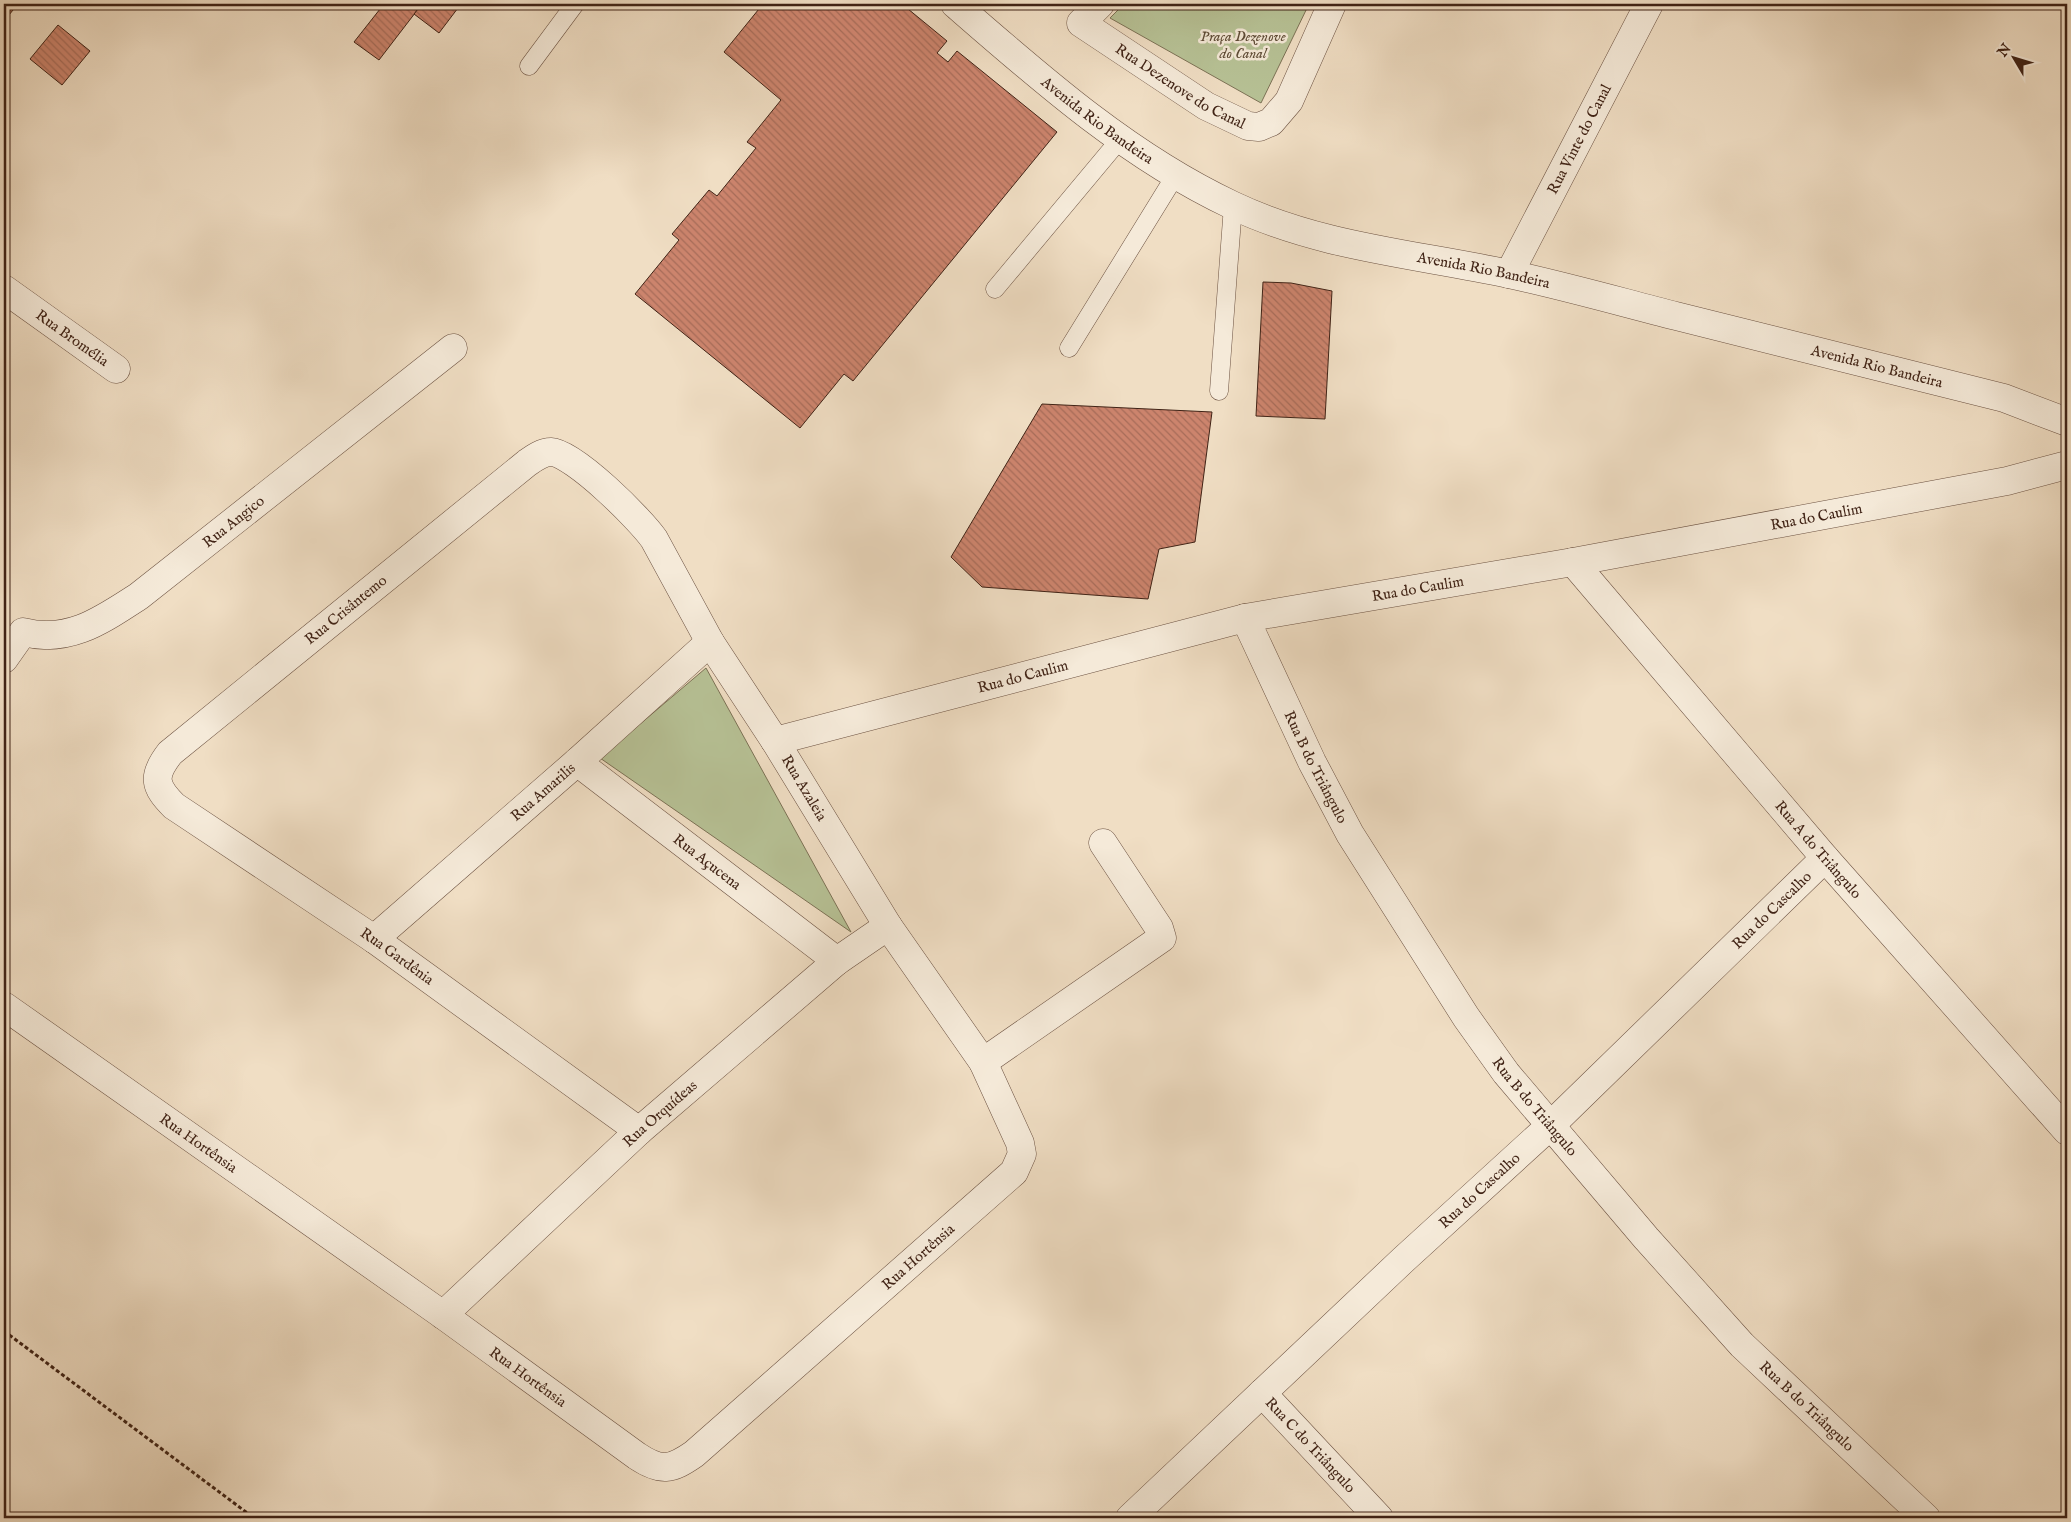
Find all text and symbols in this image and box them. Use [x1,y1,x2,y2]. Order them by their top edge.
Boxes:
park label: Praça Dezenove do Canal [1200,27,1286,63]
north arrow [1988,32,2038,82]
street label: Rua Dezenove do Canal [1112,39,1250,133]
text: N [1993,40,2015,62]
street label: Avenida Rio Bandeira [1037,72,1157,168]
street label: Rua Vinte do Canal [1543,80,1616,197]
street label: Avenida Rio Bandeira [1415,247,1552,293]
street label: Rua Bromélia [32,305,113,371]
street label: Avenida Rio Bandeira [1808,340,1945,392]
street label: Rua Angico [199,491,268,552]
street label: Rua do Caulim [1769,499,1864,534]
street label: Rua Crisântemo [301,571,391,649]
street label: Rua do Caulim [1370,571,1466,606]
street label: Rua do Caulim [975,655,1070,697]
street label: Rua B do Triângulo [1280,708,1352,826]
street label: Rua Azaleia [777,751,831,825]
street label: Rua Amarilis [506,758,579,825]
street label: Rua A do Triângulo [1771,797,1866,902]
street label: Rua Açucena [669,829,746,894]
street label: Rua do Cascalho [1728,867,1815,953]
street label: Rua Gardênia [357,923,438,989]
street label: Rua B do Triângulo [1488,1053,1582,1160]
street label: Rua Orquídeas [619,1076,701,1151]
street label: Rua Hortênsia [156,1109,242,1177]
street label: Rua do Cascalho [1435,1148,1524,1232]
street label: Rua Hortênsia [878,1219,959,1294]
street label: Rua Hortênsia [486,1342,571,1412]
street label: Rua B do Triângulo [1756,1357,1858,1455]
street label: Rua C do Triângulo [1261,1393,1360,1497]

